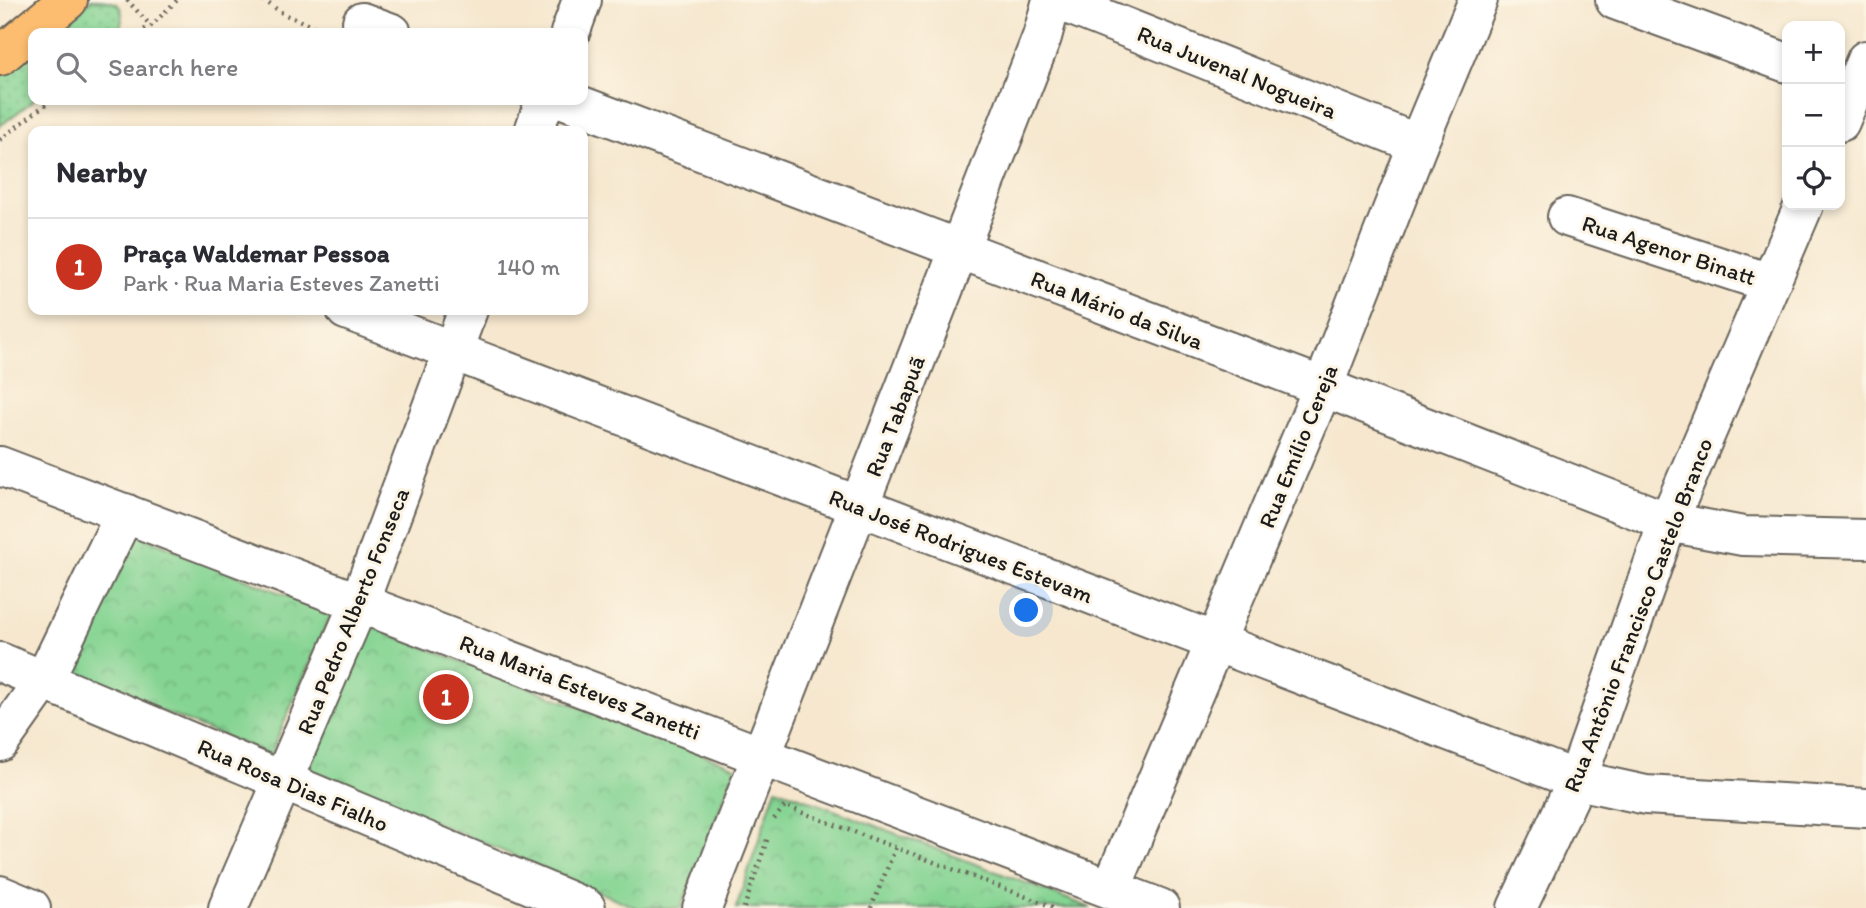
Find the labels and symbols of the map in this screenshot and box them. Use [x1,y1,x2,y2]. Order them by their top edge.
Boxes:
street label: Rua Juvenal Nogueira [1133,19,1341,125]
street label: Rua Agenor Binatt [1579,209,1759,291]
street label: Rua Mário da Silva [1027,264,1207,356]
street label: Rua Tabapuã [859,351,931,481]
street label: Rua Emílio Cereja [1252,360,1344,532]
street label: Rua Antônio Francisco Castelo Branco [1557,434,1719,796]
street label: Rua Pedro Alberto Fonseca [291,483,415,738]
street label: Rua José Rodrigues Estevam [825,483,1097,609]
your location [1009,593,1043,627]
street label: Rua Maria Esteves Zanetti [456,628,704,746]
pin: 1 [423,671,469,723]
street label: Rua Rosa Dias Fialho [193,732,393,838]

